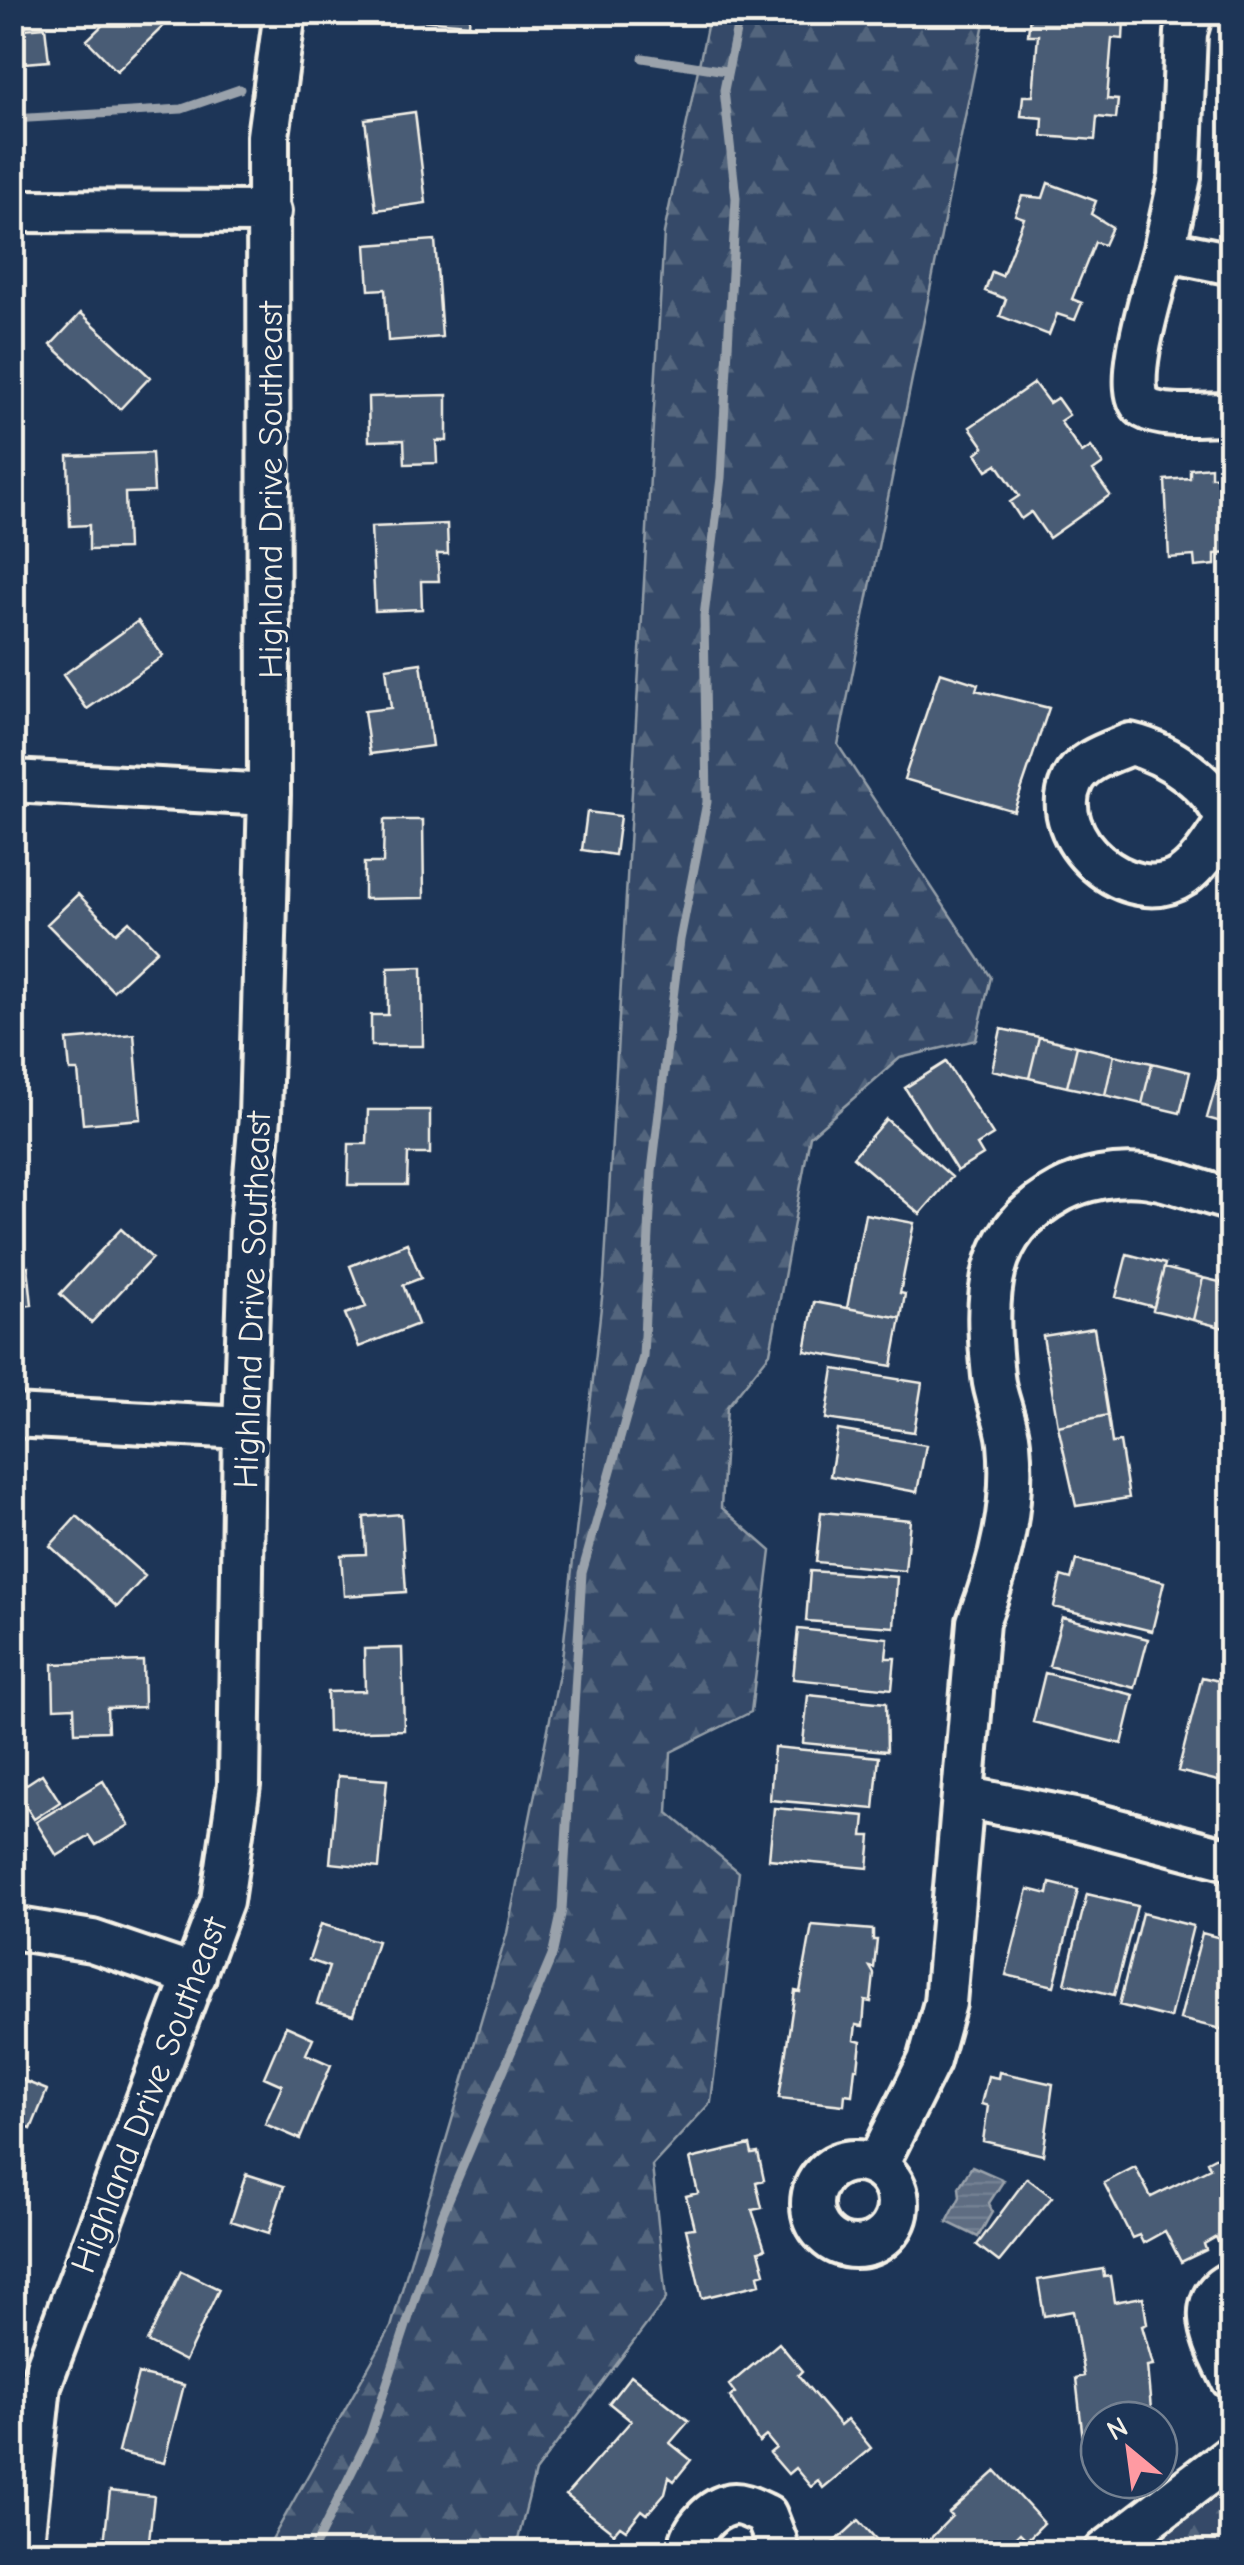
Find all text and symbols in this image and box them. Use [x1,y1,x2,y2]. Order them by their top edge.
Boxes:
street label: Highland Drive Southeast [250,300,291,679]
street label: Highland Drive Southeast [225,1110,279,1489]
street label: Highland Drive Southeast [62,1910,236,2279]
north arrow [1079,2400,1179,2500]
text: N [1102,2411,1133,2447]

